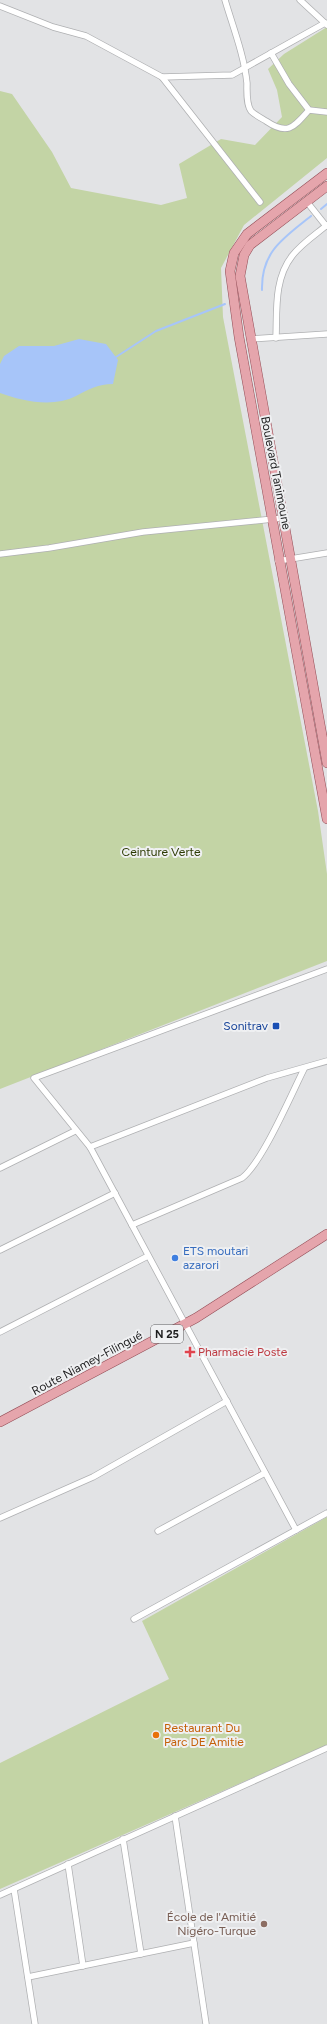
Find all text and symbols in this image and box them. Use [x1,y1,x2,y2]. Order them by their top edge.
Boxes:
street label: Boulevard Tanimoune [258,415,294,531]
park label: Ceinture Verte [122,845,201,859]
place label: Sonitrav [223,1019,269,1033]
marker: Sonitrav [271,1021,281,1031]
place label: ETS moutari azarori [183,1244,248,1272]
marker: ETS moutari azarori [170,1253,180,1263]
road number: N 25 [151,1325,183,1343]
street label: Route Niamey-Filingué [29,1328,145,1398]
place label: Pharmacie Poste [198,1345,288,1359]
marker: Pharmacie Poste [185,1347,195,1357]
place label: Restaurant Du Parc DE Amitie [164,1721,244,1749]
marker: Restaurant Du Parc DE Amitie [151,1730,161,1740]
place label: École de l'Amitié Nigéro-Turque [167,1910,256,1938]
marker: École de l'Amitié Nigéro-Turque [259,1919,269,1929]

